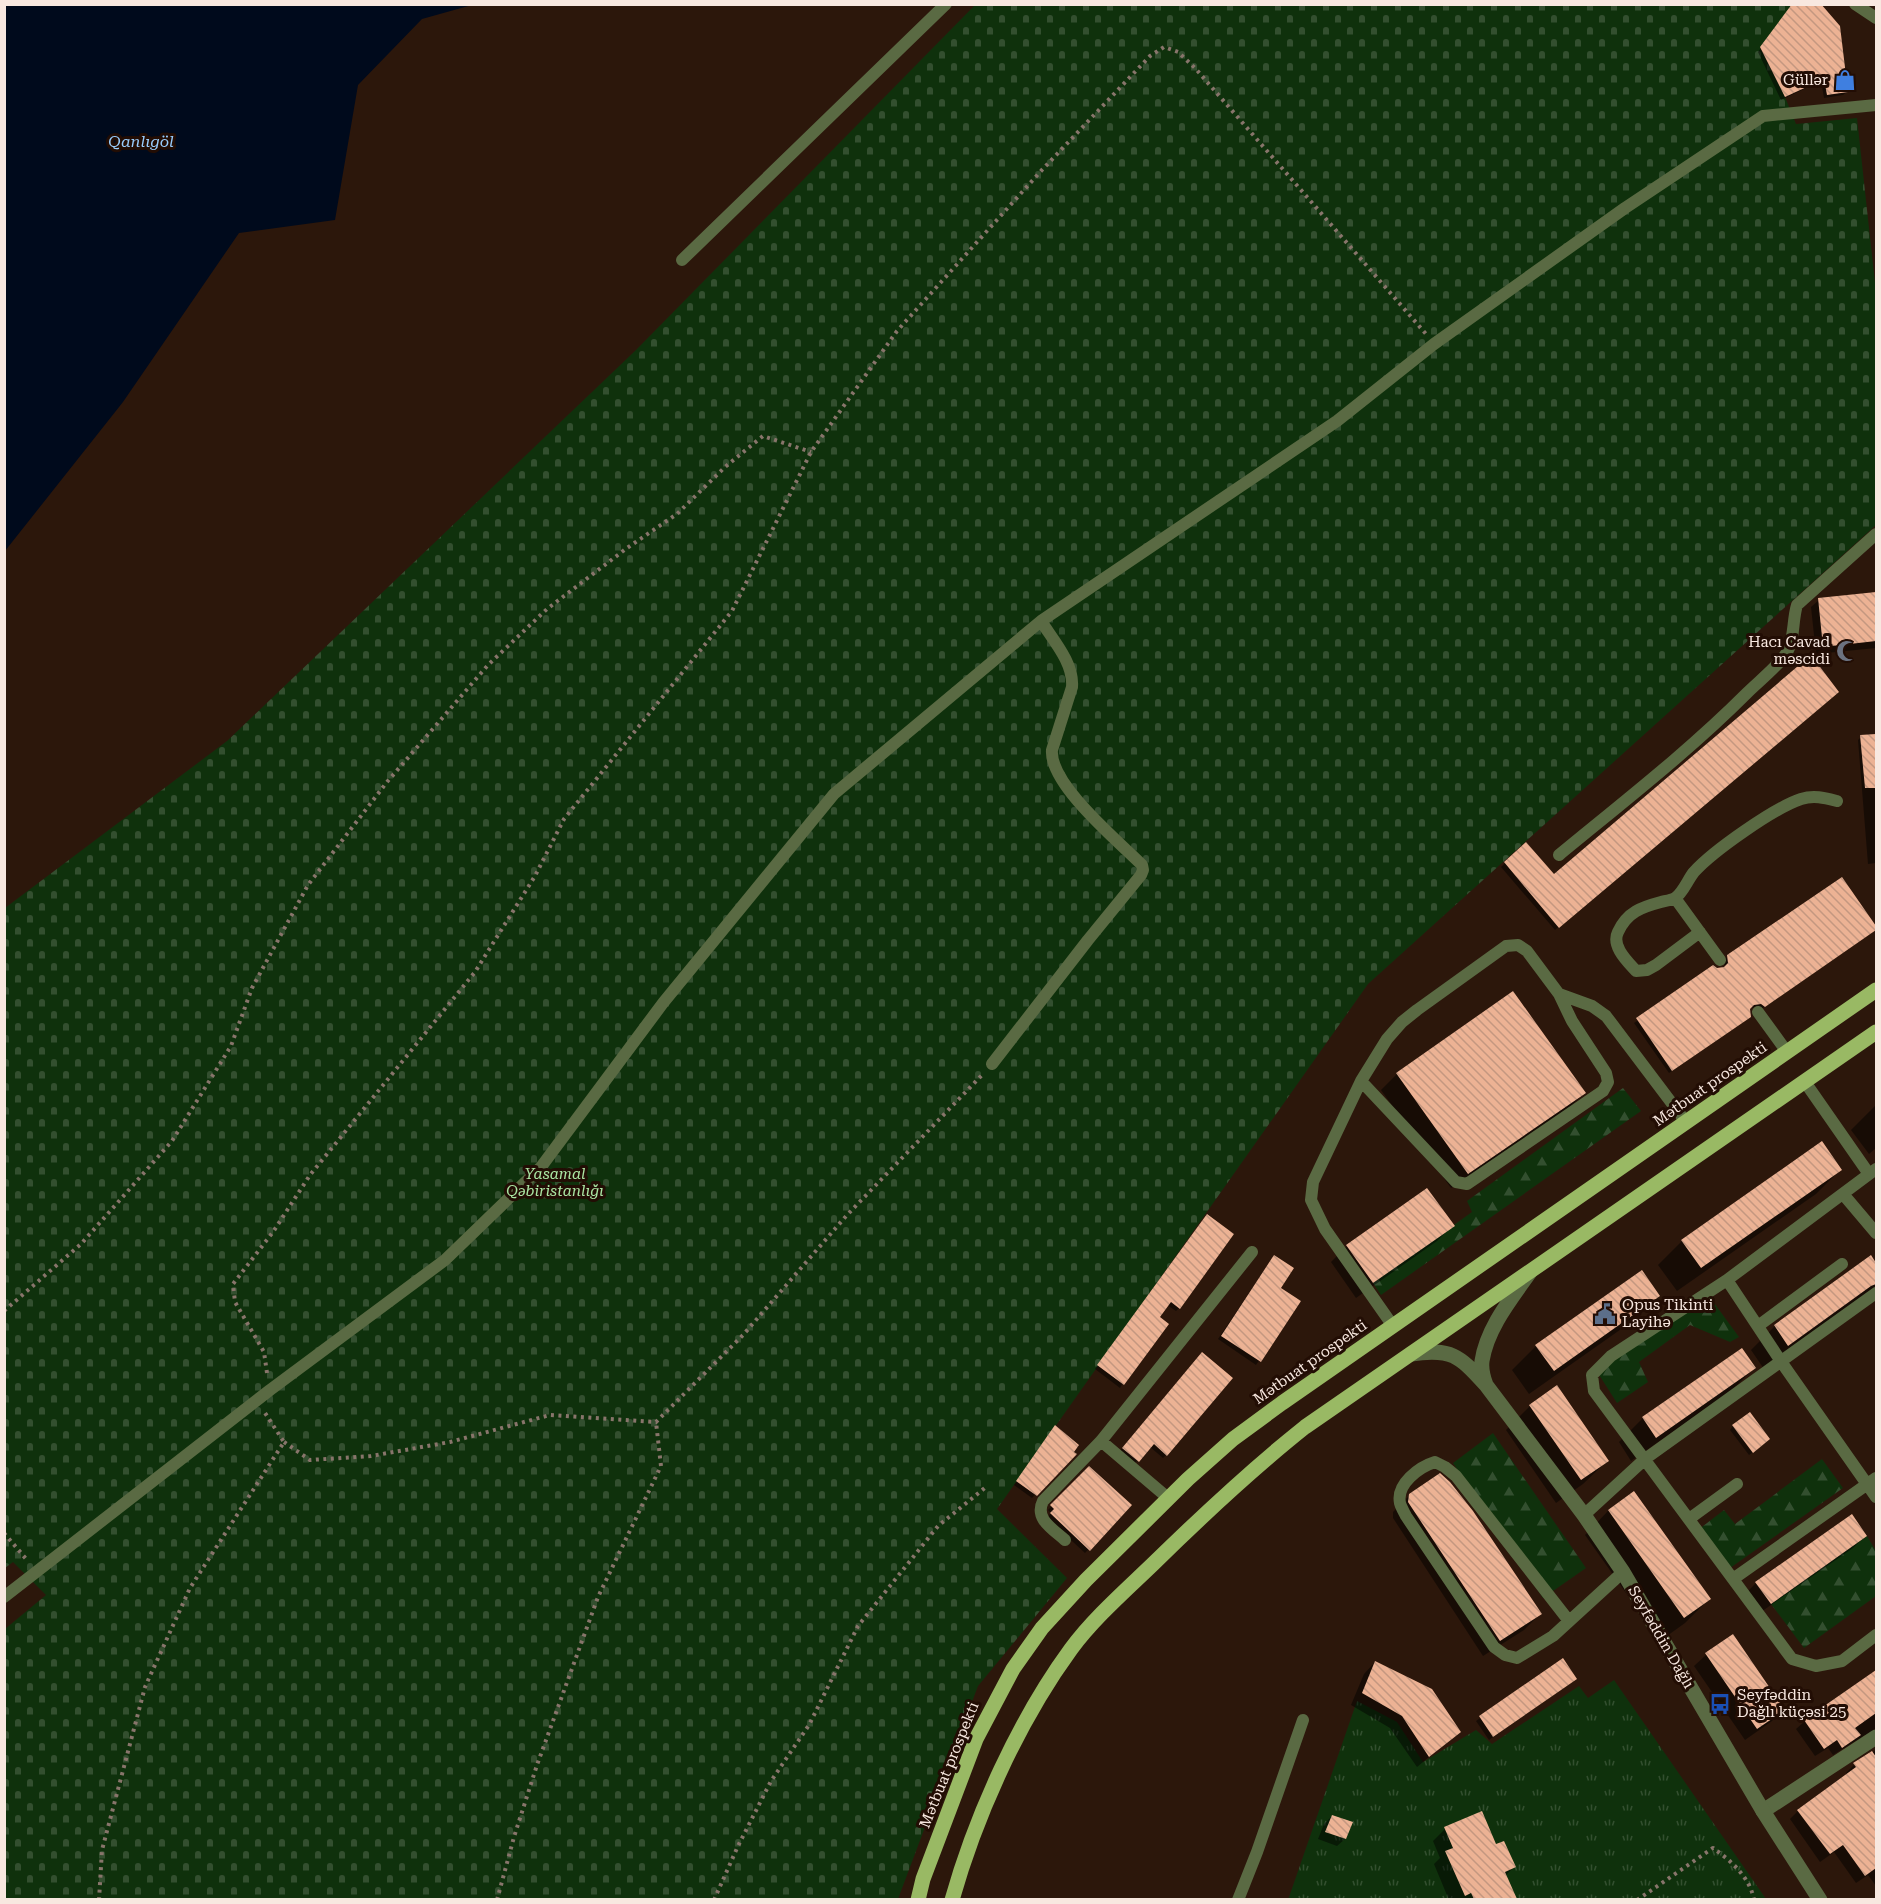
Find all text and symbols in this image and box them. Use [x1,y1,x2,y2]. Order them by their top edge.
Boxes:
shop icon: Güllər [1833,68,1857,92]
place label: Güllər [1783,71,1828,89]
water label: Qanlıgöl [108,132,174,151]
place label: Hacı Cavad məscidi [1748,633,1830,668]
mosque icon: Hacı Cavad məscidi [1835,639,1859,663]
street label: Mətbuat prospekti [1650,1038,1770,1130]
park label: Yasamal Qəbiristanlığı [506,1165,604,1200]
place label: Opus Tikinti Layihə [1622,1296,1713,1331]
public building icon: Opus Tikinti Layihə [1593,1302,1617,1326]
street label: Mətbuat prospekti [1250,1316,1370,1408]
street label: Seyfəddin Dağlı [1624,1582,1698,1692]
place label: Seyfəddin Dağlı küçəsi 25 [1737,1686,1846,1721]
bus stop icon: Seyfəddin Dağlı küçəsi 25 [1708,1692,1732,1716]
street label: Mətbuat prospekti [915,1699,983,1831]

